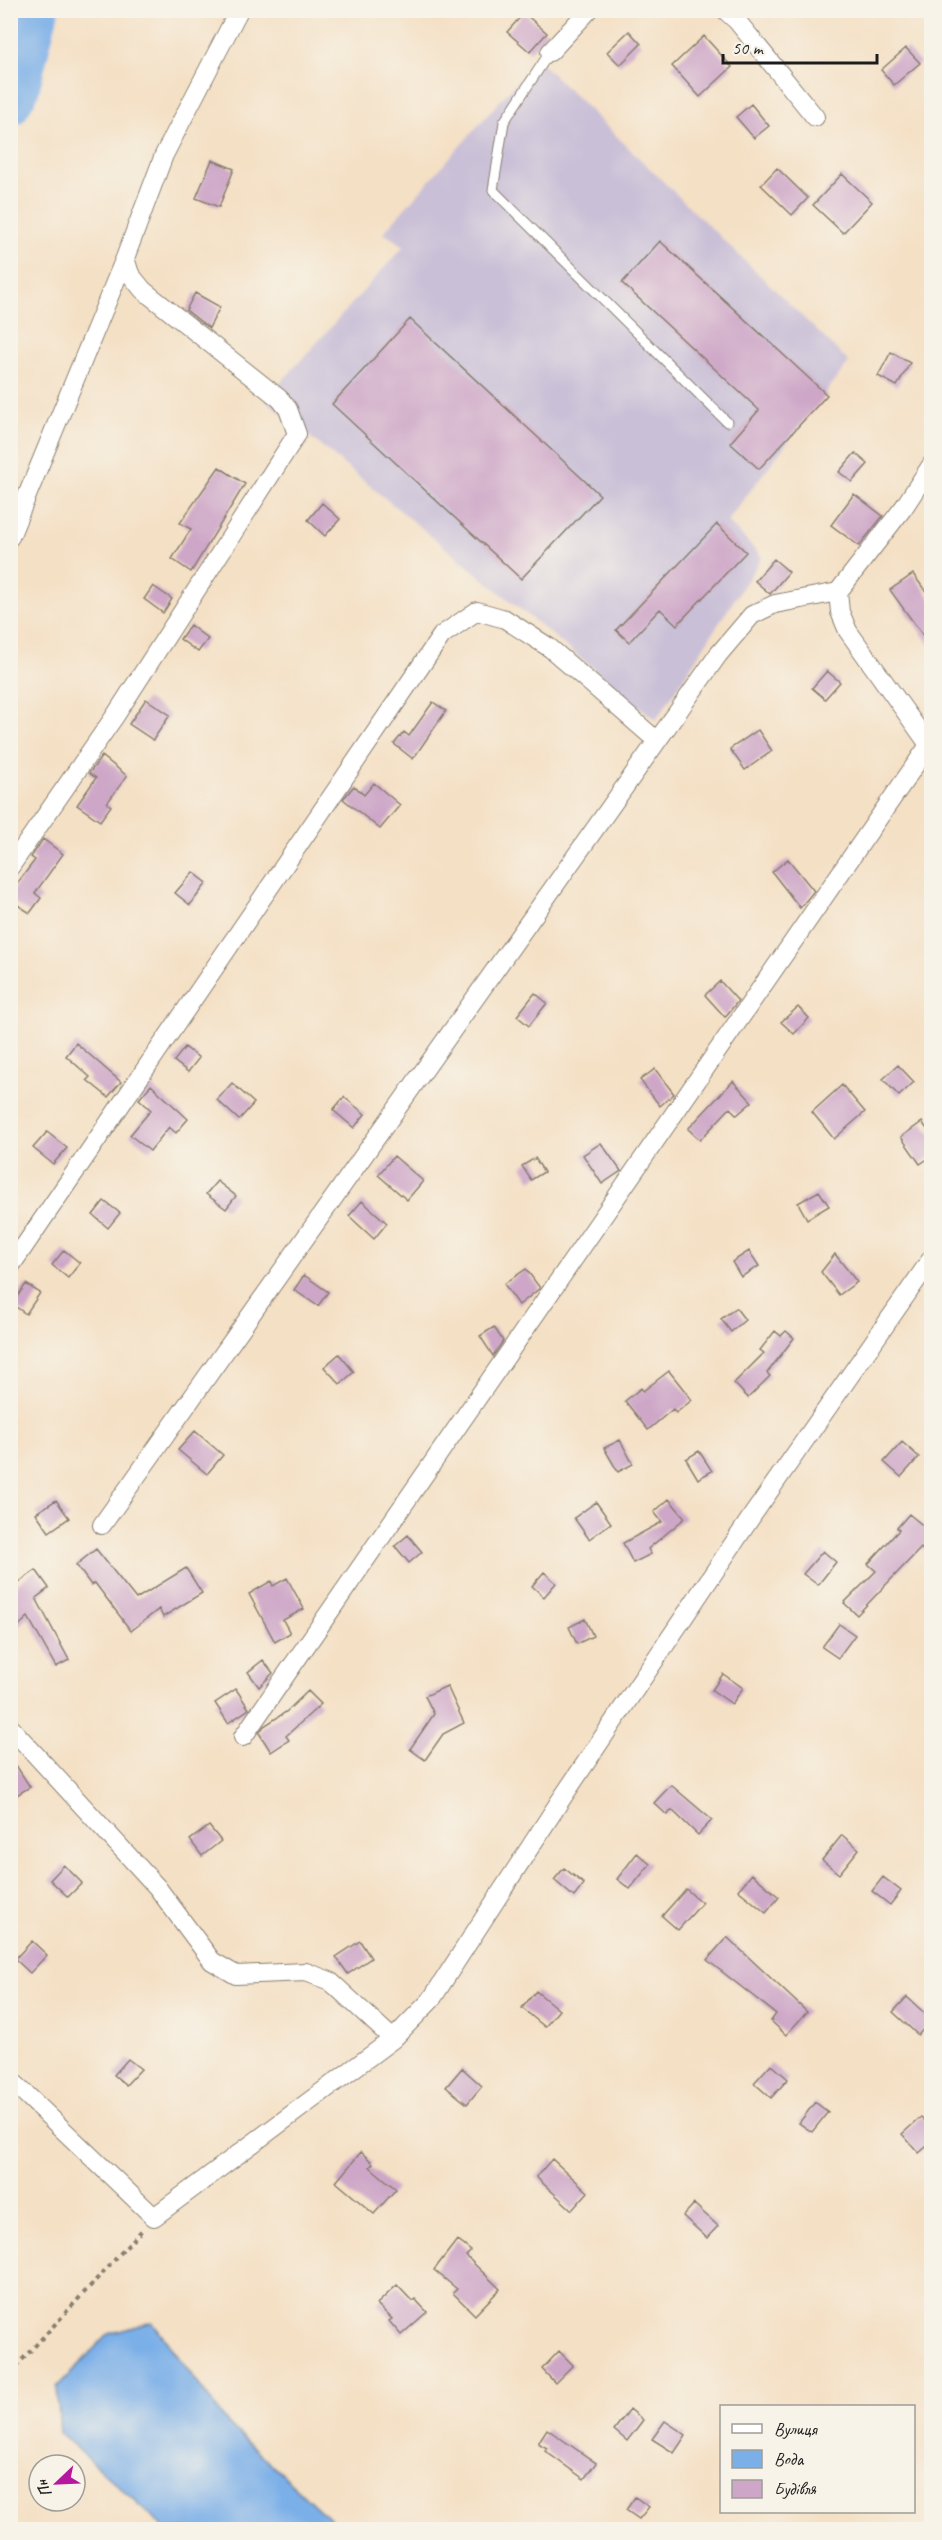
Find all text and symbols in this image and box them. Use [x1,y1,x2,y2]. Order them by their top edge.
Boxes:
scale bar [723,27,878,65]
text: 50 m [732,37,765,59]
legend [720,2405,915,2513]
text: Вулиця [774,2418,818,2440]
text: Вода [774,2448,805,2470]
north arrow [27,2453,87,2513]
text: Пн [31,2476,57,2500]
text: Будівля [774,2478,817,2500]

